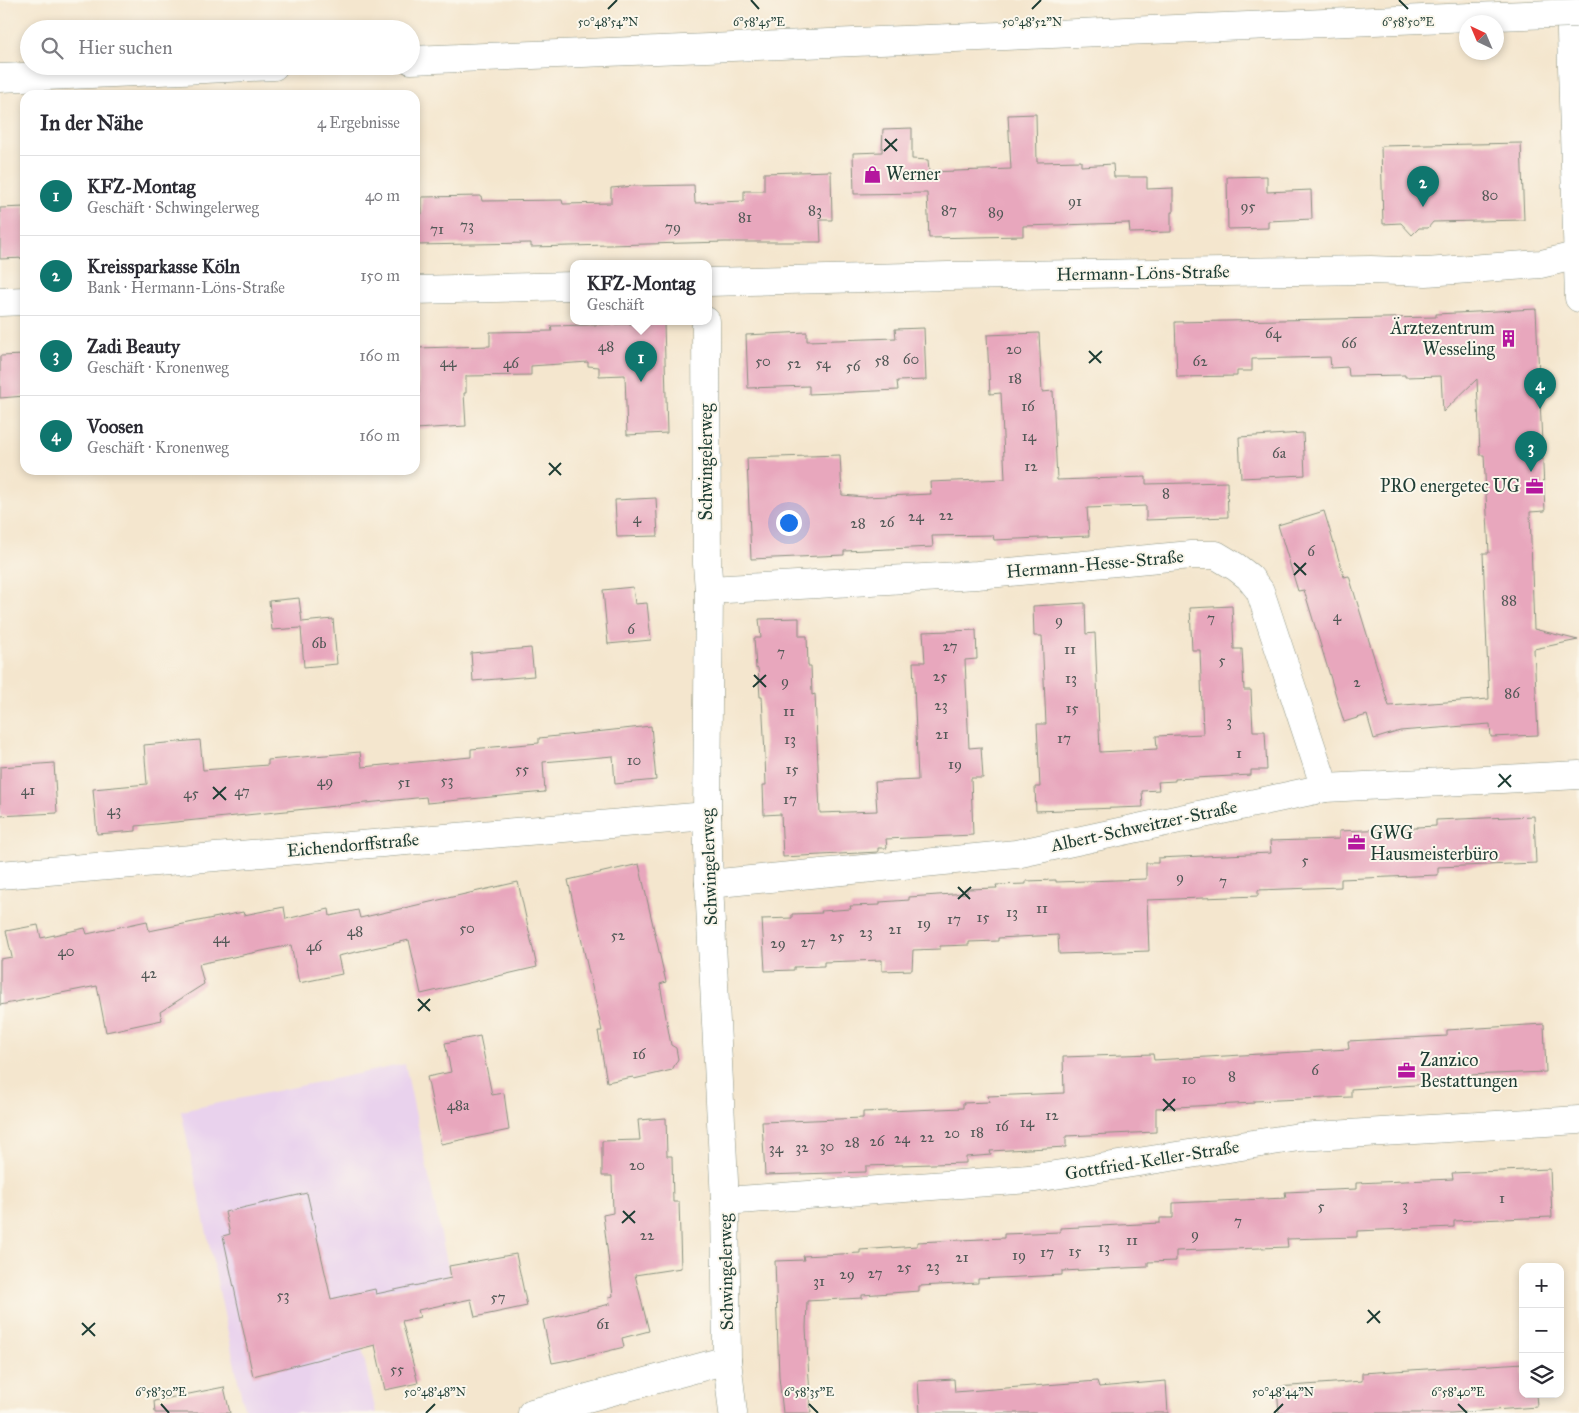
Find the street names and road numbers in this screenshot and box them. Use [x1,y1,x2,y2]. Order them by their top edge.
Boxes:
street label: Hermann-Löns-Straße [1056,260,1230,286]
street label: Schwingelerweg [695,403,718,520]
street label: Hermann-Hesse-Straße [1005,545,1185,583]
street label: Albert-Schweitzer-Straße [1048,796,1239,857]
street label: Schwingelerweg [696,808,723,926]
street label: Eichendorffstraße [286,828,420,862]
street label: Gottfried-Keller-Straße [1063,1135,1241,1185]
street label: Schwingelerweg [714,1213,739,1331]

